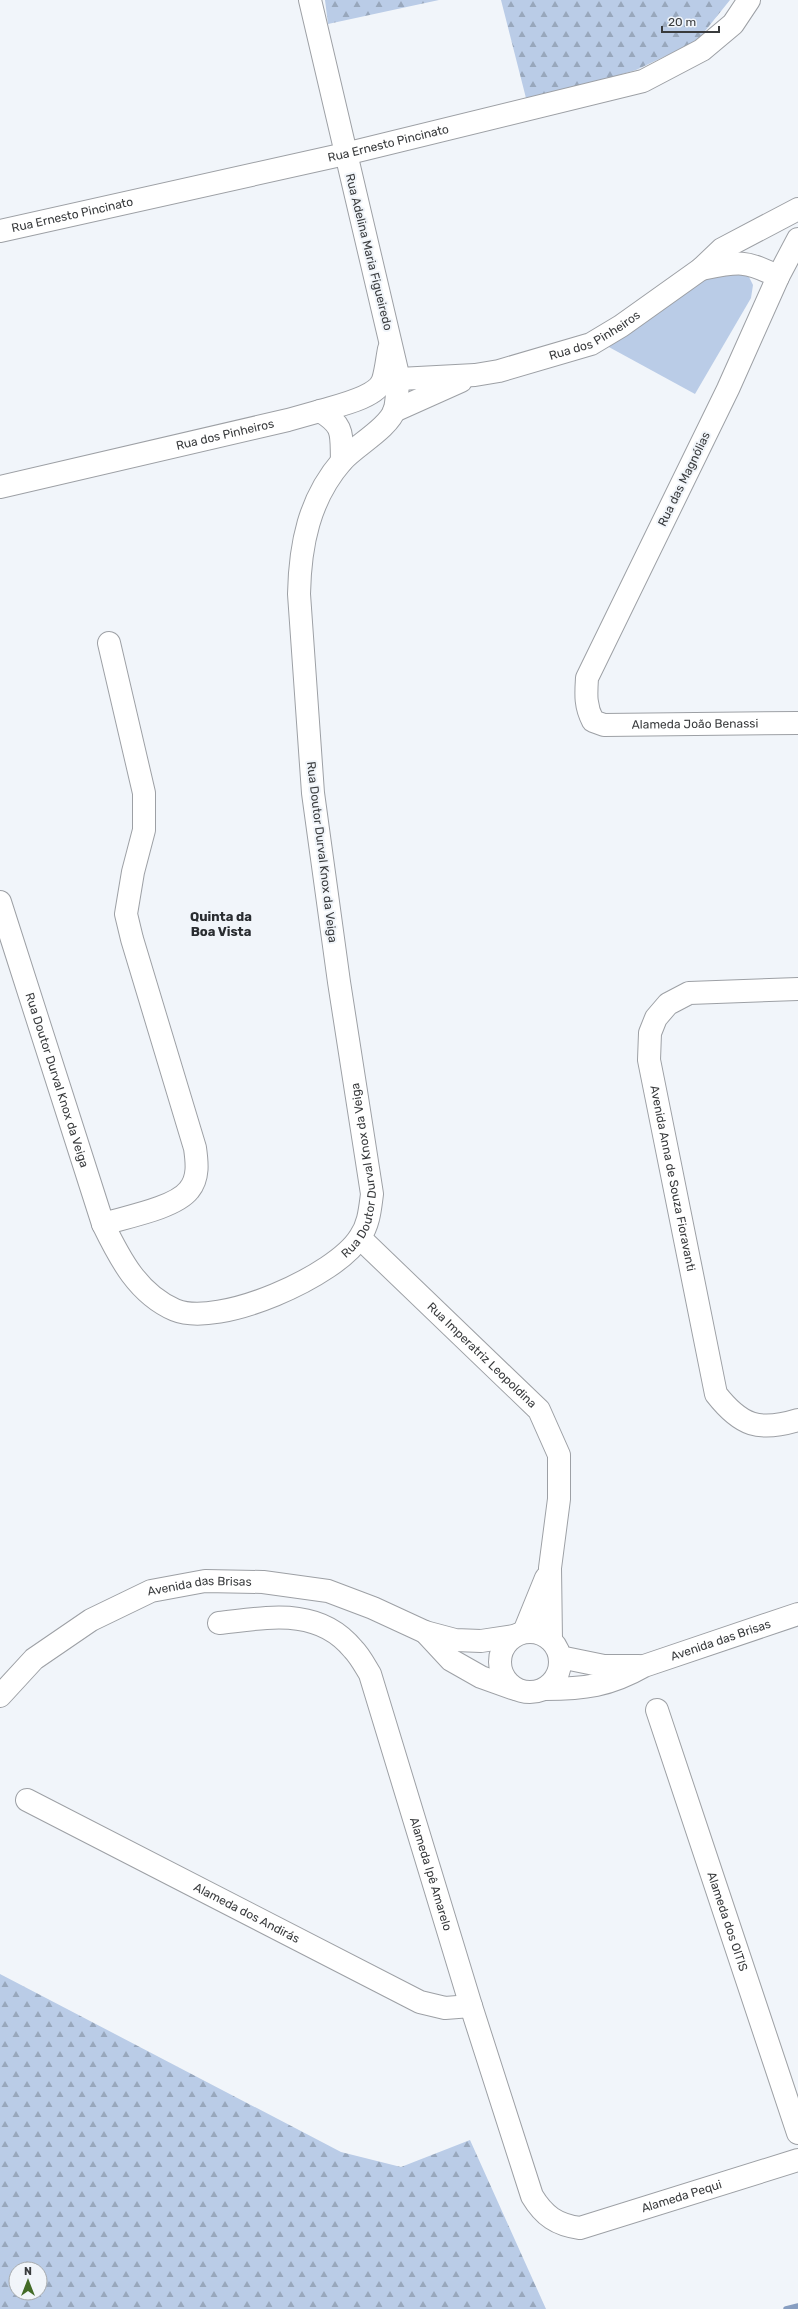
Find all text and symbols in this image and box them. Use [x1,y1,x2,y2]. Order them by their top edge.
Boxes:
scale bar [662,8,719,34]
text: 20 m [668,15,696,29]
street label: Rua Ernesto Pincinato [326,122,450,165]
street label: Rua Adelina Maria Figueiredo [343,172,395,332]
street label: Rua Ernesto Pincinato [10,195,134,235]
street label: Rua dos Pinheiros [547,308,643,363]
street label: Rua dos Pinheiros [175,416,275,453]
street label: Rua das Magnólias [655,429,713,529]
street label: Alameda João Benassi [632,716,758,732]
street label: Rua Doutor Durval Knox da Veiga [304,761,340,943]
district label: Quinta da Boa Vista [190,909,252,939]
street label: Rua Doutor Durval Knox da Veiga [22,991,91,1169]
street label: Rua Doutor Durval Knox da Veiga [338,1082,379,1261]
street label: Avenida Anna de Souza Fioravanti [647,1084,698,1273]
street label: Rua Imperatriz Leopoldina [424,1299,539,1411]
street label: Avenida das Brisas [146,1574,252,1599]
street label: Avenida das Brisas [669,1617,773,1664]
street label: Alameda Ipê Amarelo [407,1816,455,1933]
street label: Alameda dos OITIS [704,1870,751,1973]
street label: Alameda dos Andirás [191,1880,302,1946]
street label: Alameda Pequi [640,2177,723,2215]
north arrow [8,2261,48,2301]
text: N [24,2265,32,2278]

